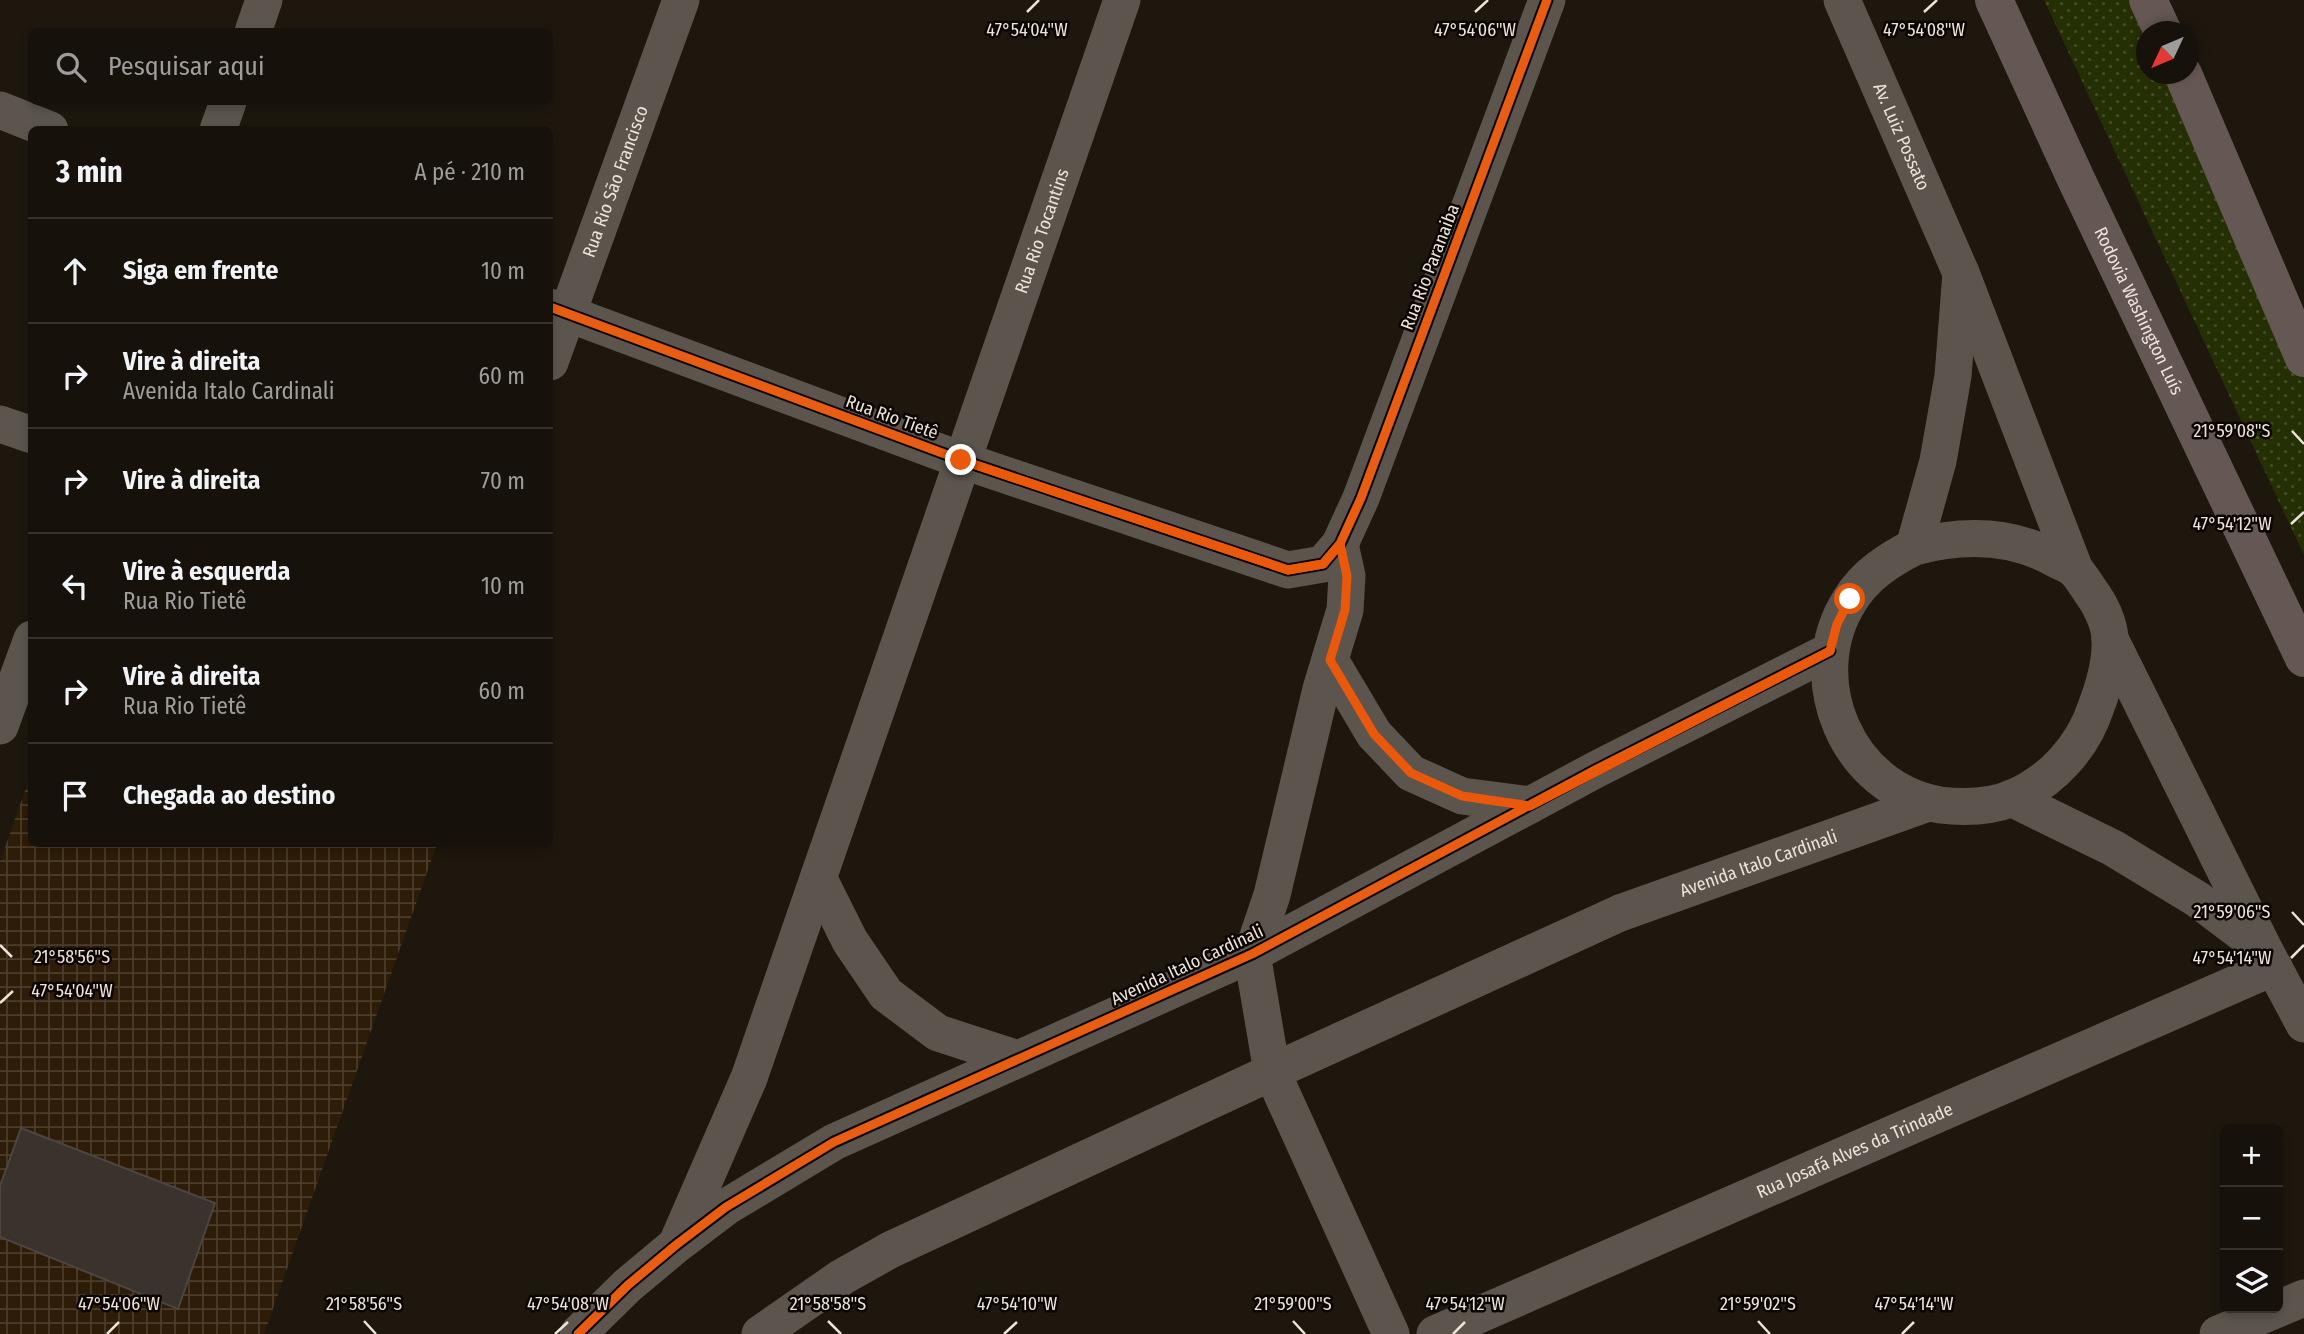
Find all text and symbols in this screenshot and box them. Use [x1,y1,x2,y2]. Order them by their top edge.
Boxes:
text: 47°54'04"W [986,19,1068,41]
text: 47°54'06"W [1434,19,1517,41]
text: 47°54'08"W [1883,19,1966,41]
north arrow [2136,21,2199,84]
search box [28,28,553,105]
icon: search [52,48,90,86]
text: Pesquisar aqui [108,51,265,82]
street label: Av. Luiz Possato [1868,79,1935,194]
street label: Rua Rio São Francisco [578,103,653,260]
text: 3 min [56,154,123,190]
text: A pé · 210 m [415,158,525,186]
street label: Rua Rio Tocantins [1010,165,1074,296]
street label: Rua Rio Paranaiba [1396,201,1464,333]
street label: Rodovia Washington Luís [2089,223,2188,399]
icon: ahead [56,252,94,290]
text: Siga em frente [123,255,278,286]
text: 10 m [481,257,525,285]
text: Vire à direita [123,346,261,377]
icon: right [56,357,94,395]
text: 60 m [479,362,525,390]
text: Avenida Italo Cardinali [123,377,335,405]
street label: Rua Rio Tietê [843,390,941,444]
text: 21°59'08"S [2193,420,2271,442]
route end [945,444,976,475]
icon: right [56,462,94,500]
text: Vire à direita [123,465,261,496]
text: 70 m [481,467,525,495]
text: 47°54'12"W [2192,513,2272,535]
text: Vire à esquerda [123,556,290,587]
icon: left [56,567,94,605]
text: 10 m [481,572,525,600]
route start [1834,583,1865,614]
text: Rua Rio Tietê [123,587,246,615]
text: Vire à direita [123,661,261,692]
icon: right [56,672,94,710]
text: 60 m [479,677,525,705]
text: Rua Rio Tietê [123,692,246,720]
icon: arrive [56,777,94,815]
text: Chegada ao destino [123,780,335,811]
street label: Avenida Italo Cardinali [1677,825,1840,902]
text: 21°59'06"S [2194,901,2271,923]
street label: Avenida Italo Cardinali [1107,920,1267,1010]
text: 21°58'56"S [34,946,110,968]
text: 47°54'14"W [2192,947,2272,969]
text: 47°54'04"W [31,980,113,1002]
street label: Rua Josafá Alves da Trindade [1753,1098,1956,1203]
map controls [2220,1124,2283,1313]
button: + [2220,1124,2283,1187]
button: − [2220,1187,2283,1250]
button: layers [2220,1250,2283,1313]
text: 47°54'06"W [78,1293,161,1315]
text: 21°58'56"S [326,1293,402,1315]
text: 47°54'08"W [527,1293,610,1315]
text: 21°58'58"S [790,1293,866,1315]
text: 47°54'10"W [977,1293,1058,1315]
text: 21°59'00"S [1254,1293,1332,1315]
text: 47°54'12"W [1425,1293,1505,1315]
text: 21°59'02"S [1720,1293,1796,1315]
text: 47°54'14"W [1874,1293,1954,1315]

